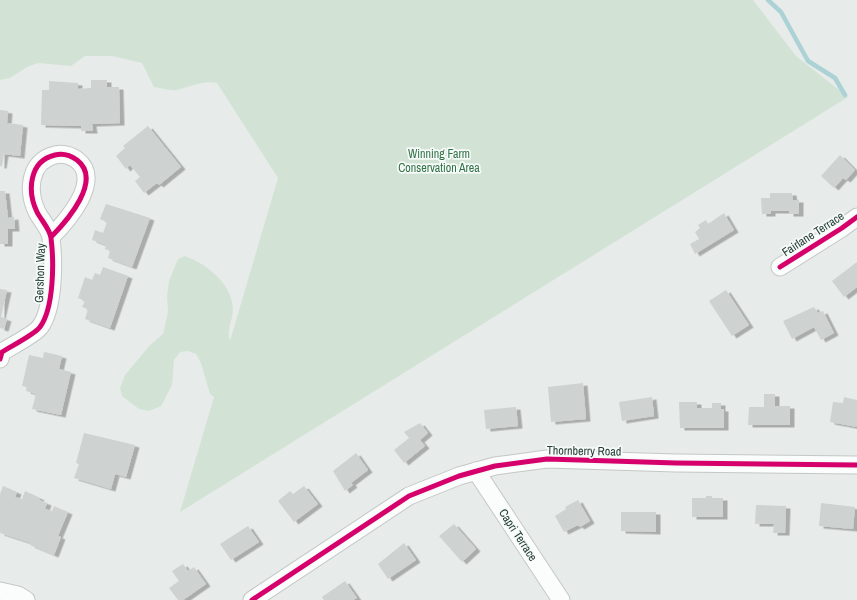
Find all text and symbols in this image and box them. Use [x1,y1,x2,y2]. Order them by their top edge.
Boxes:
park label: Winning Farm Conservation Area [398,146,480,176]
street label: Fairlane Terrace [779,208,847,260]
street label: Gershon Way [31,243,49,303]
street label: Thornberry Road [547,442,621,460]
street label: Capri Terrace [495,506,541,564]

